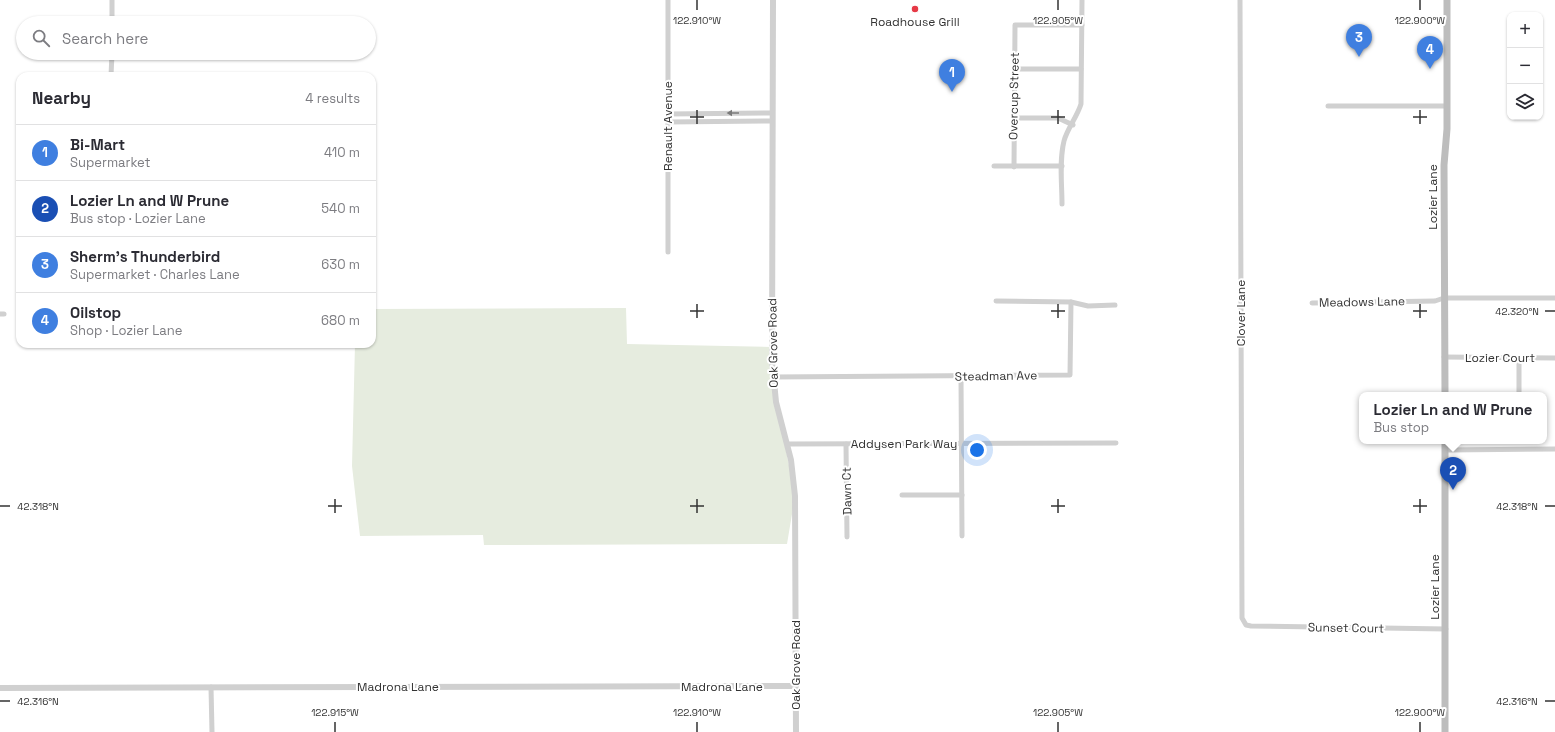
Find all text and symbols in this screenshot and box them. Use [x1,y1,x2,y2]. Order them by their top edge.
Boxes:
marker: Roadhouse Grill [910,4,920,14]
map controls [1507,12,1543,120]
button: + [1507,12,1543,48]
text: 122.910°W [673,14,721,27]
place label: Roadhouse Grill [870,14,960,30]
text: 122.905°W [1033,14,1083,27]
text: 122.900°W [1395,14,1445,27]
search box [16,16,376,60]
pin: 3 [1346,24,1372,57]
icon: search [30,27,52,49]
text: Search here [62,29,148,48]
pin: 4 [1417,36,1443,69]
button: − [1507,48,1543,84]
street label: Overcup Street [1005,52,1023,140]
pin: 1 [939,59,965,92]
street label: Renault Avenue [660,81,676,171]
button: layers [1507,84,1543,120]
text: Nearby [32,87,91,109]
text: 4 results [305,90,360,107]
one-way arrow [726,110,739,116]
text: Bi-Mart [70,135,125,154]
text: 1 [42,144,48,161]
text: 410 m [324,144,360,161]
text: Supermarket [70,154,151,171]
street label: Lozier Lane [1425,164,1441,230]
text: Lozier Ln and W Prune [70,191,229,210]
text: 2 [41,200,49,217]
text: 540 m [321,200,360,217]
text: Bus stop · Lozier Lane [70,210,206,227]
text: Sherm's Thunderbird [70,247,220,266]
text: 3 [41,256,49,273]
text: 630 m [321,256,360,273]
text: Supermarket · Charles Lane [70,266,240,283]
street label: Clover Lane [1233,280,1249,346]
street label: Meadows Lane [1319,293,1405,311]
street label: Oak Grove Road [764,298,782,388]
text: Oilstop [70,303,121,322]
text: 42.320°N [1495,305,1539,318]
text: 4 [41,312,49,329]
text: 680 m [321,312,360,329]
text: Shop · Lozier Lane [70,322,182,339]
street label: Lozier Court [1465,350,1535,366]
street label: Steadman Ave [955,367,1037,385]
popup [1359,392,1547,444]
text: Lozier Ln and W Prune [1373,400,1533,419]
text: Bus stop [1373,419,1429,436]
street label: Addysen Park Way [851,436,957,452]
your location [967,440,987,460]
pin: 2 [1440,457,1466,490]
street label: Dawn Ct [839,467,855,515]
text: 42.318°N [17,500,59,513]
text: 42.318°N [1496,500,1538,513]
street label: Lozier Lane [1427,554,1443,620]
street label: Sunset Court [1308,619,1384,637]
street label: Oak Grove Road [788,620,804,710]
street label: Madrona Lane [357,679,439,695]
street label: Madrona Lane [681,679,763,695]
text: 42.316°N [17,695,59,708]
text: 42.316°N [1496,695,1538,708]
text: 122.915°W [311,706,359,719]
text: 122.910°W [673,706,721,719]
text: 122.905°W [1033,706,1083,719]
text: 122.900°W [1395,706,1445,719]

